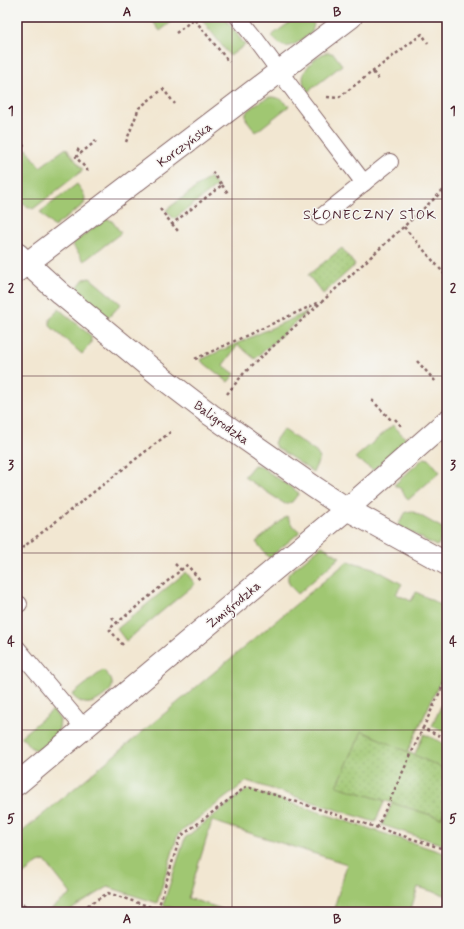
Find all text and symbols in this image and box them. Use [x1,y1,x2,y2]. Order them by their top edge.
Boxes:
text: A [123,4,131,21]
text: B [333,4,342,21]
text: 1 [8,103,14,120]
text: 1 [450,103,456,120]
street label: Korczyńska [154,119,216,171]
district label: SŁONECZNY STOK [303,206,437,224]
text: 2 [8,280,15,297]
text: 2 [450,280,457,297]
street label: Baligrodzka [190,397,253,449]
text: 3 [8,457,14,474]
text: 3 [450,457,456,474]
street label: Żmigrodzka [203,577,266,634]
text: 4 [7,634,15,651]
text: 4 [449,634,457,651]
text: 5 [7,811,15,828]
text: 5 [449,811,457,828]
text: A [123,911,131,928]
text: B [333,911,342,928]

